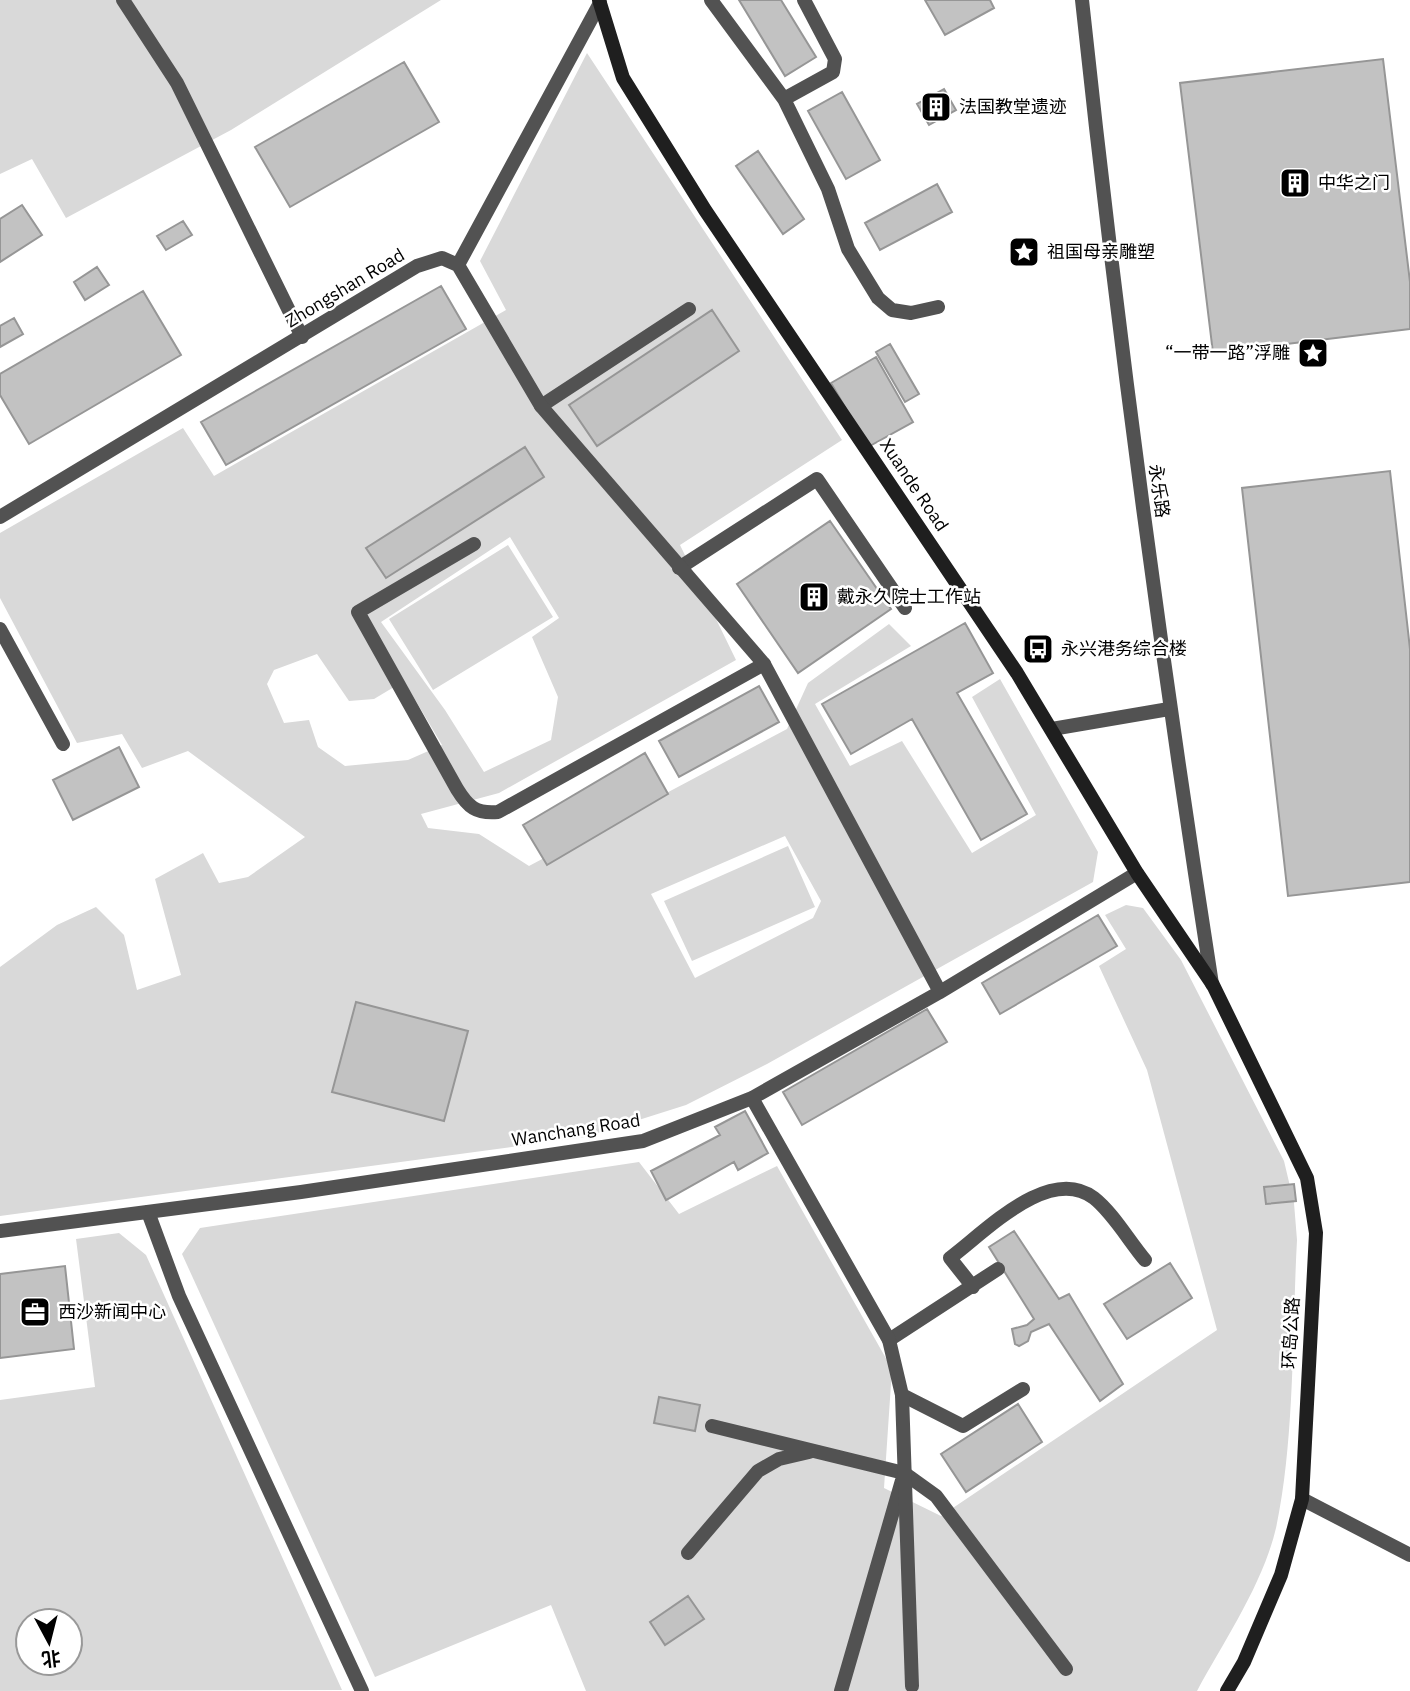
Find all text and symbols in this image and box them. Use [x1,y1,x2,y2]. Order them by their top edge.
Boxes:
building icon: 法国教堂遗迹 [919,90,953,124]
place label: 法国教堂遗迹 [959,95,1067,118]
building icon: 中华之门 [1278,166,1312,200]
place label: 中华之门 [1318,171,1390,194]
place icon: 祖国母亲雕塑 [1007,235,1041,269]
place label: 祖国母亲雕塑 [1047,240,1155,263]
street label: Zhongshan Road [281,243,408,332]
place icon: “一带一路”浮雕 [1296,336,1330,370]
place label: “一带一路”浮雕 [1165,341,1290,364]
street label: Xuande Road [875,434,954,535]
street label: 永乐路 [1144,463,1175,519]
building icon: 戴永久院士工作站 [797,580,831,614]
place label: 戴永久院士工作站 [837,585,981,608]
bus stop icon: 永兴港务综合楼 [1021,632,1055,666]
place label: 永兴港务综合楼 [1061,637,1187,660]
street label: Wanchang Road [510,1108,642,1151]
office icon: 西沙新闻中心 [18,1295,52,1329]
street label: 环岛公路 [1277,1296,1304,1370]
place label: 西沙新闻中心 [58,1300,166,1323]
north arrow [14,1607,84,1677]
text: 北 [40,1646,62,1672]

